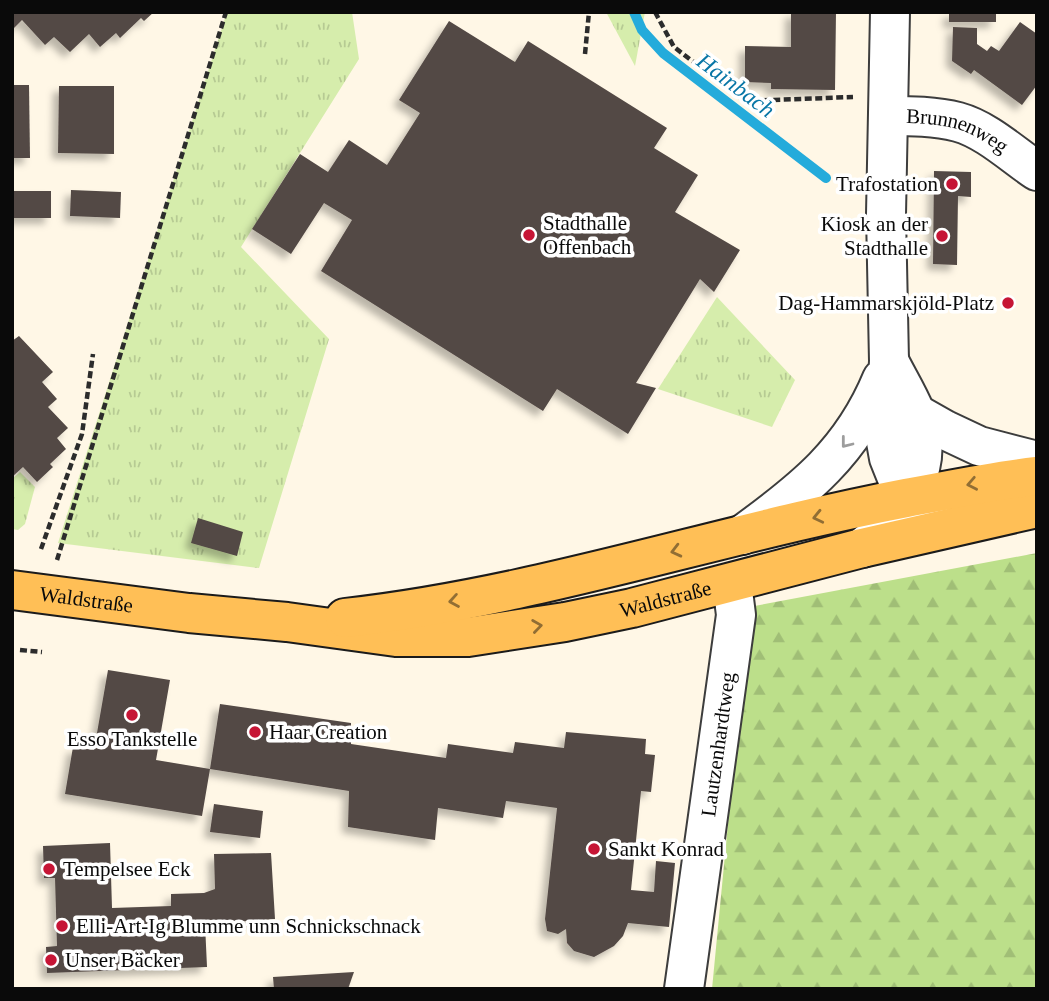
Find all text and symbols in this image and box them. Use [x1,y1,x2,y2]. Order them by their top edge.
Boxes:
water label: Hainbach [691,48,779,123]
street label: Brunnenweg [906,104,1014,158]
place label: Trafostation [836,172,938,196]
marker: Trafostation [944,176,960,192]
place label: Stadthalle Offenbach [543,211,632,259]
place label: Kiosk an der Stadthalle [821,212,928,260]
marker: Stadthalle Offenbach [521,227,537,243]
marker: Kiosk an der Stadthalle [934,228,950,244]
place label: Dag-Hammarskjöld-Platz [778,291,994,315]
marker: Dag-Hammarskjöld-Platz [1000,295,1016,311]
one-way arrow [842,435,855,448]
one-way arrow [966,476,978,491]
one-way arrow [812,508,824,523]
one-way arrow [670,543,682,557]
street label: Waldstraße [617,576,714,622]
street label: Waldstraße [38,582,135,618]
one-way arrow [448,592,460,607]
one-way arrow [531,619,543,634]
street label: Lautzenhardtweg [696,670,740,818]
marker: Esso Tankstelle [124,707,140,723]
place label: Haar Creation [269,720,388,744]
marker: Haar Creation [247,724,263,740]
place label: Esso Tankstelle [67,727,197,751]
place label: Sankt Konrad [608,837,725,861]
marker: Sankt Konrad [586,841,602,857]
place label: Tempelsee Eck [63,857,191,881]
marker: Tempelsee Eck [41,861,57,877]
place label: Elli-Art-Ig Blumme unn Schnickschnack [76,914,421,938]
marker: Elli-Art-Ig Blumme unn Schnickschnack [54,918,70,934]
place label: Unser Bäcker [65,948,180,972]
marker: Unser Bäcker [43,952,59,968]

